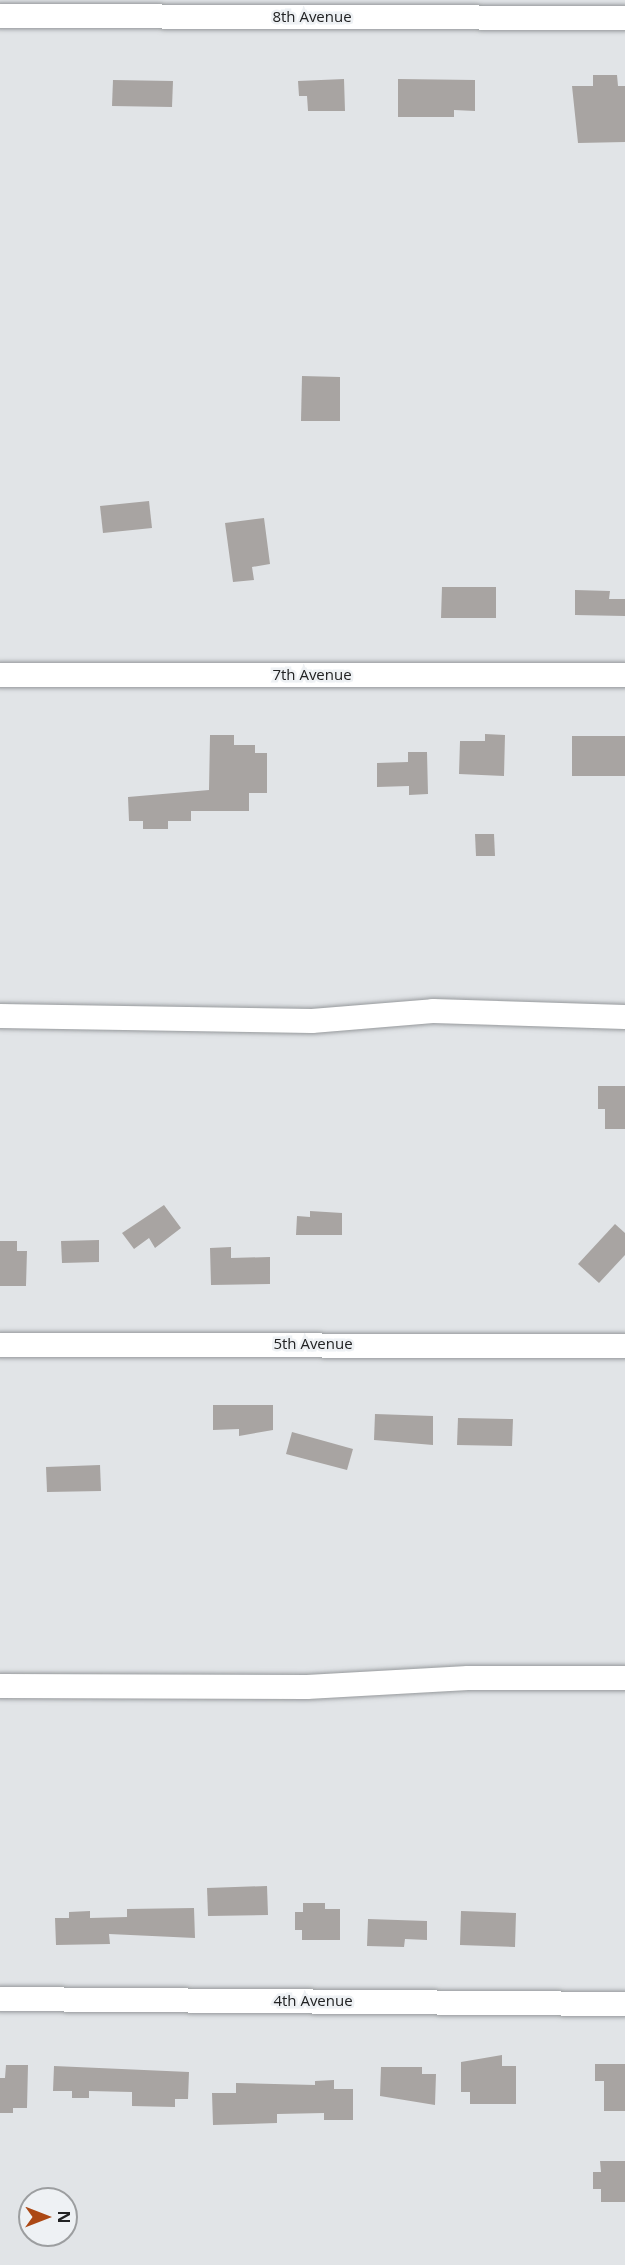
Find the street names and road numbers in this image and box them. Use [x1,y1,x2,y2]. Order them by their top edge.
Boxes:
street label: 8th Avenue [272,8,352,26]
street label: 7th Avenue [272,666,352,684]
street label: 5th Avenue [273,1335,353,1353]
street label: 4th Avenue [273,1992,353,2010]

